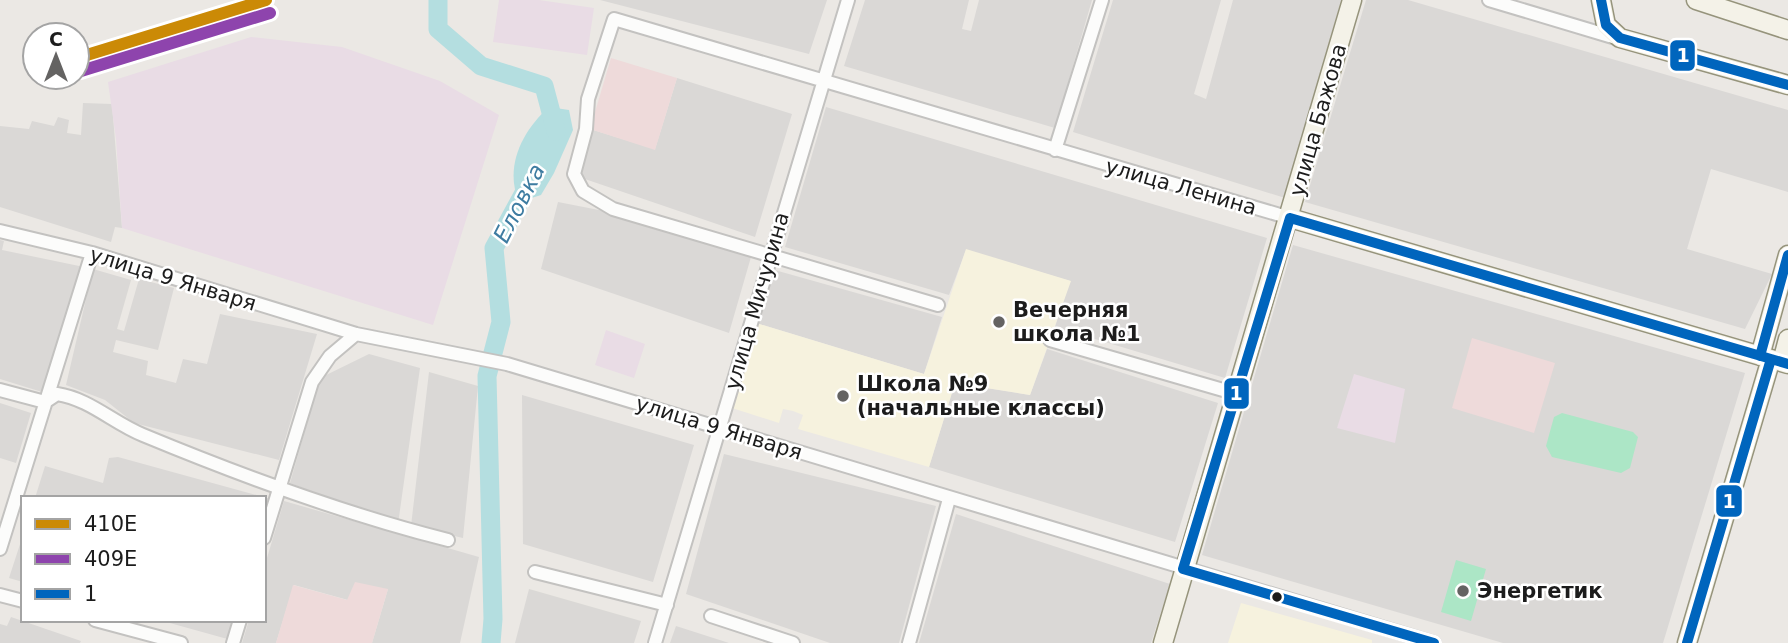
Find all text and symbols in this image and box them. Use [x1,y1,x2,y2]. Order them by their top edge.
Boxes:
north arrow [21,21,91,91]
text: С [49,28,63,50]
line badge: 1 [1669,39,1696,72]
street label: улица Бажова [1285,41,1351,199]
text: 1 [1676,44,1690,66]
street label: улица Ленина [1103,154,1259,220]
water label: Еловка [488,159,550,247]
street label: улица Мичурина [720,209,794,393]
street label: улица 9 Января [87,242,259,316]
place label: Вечерняя школа №1 [1013,298,1141,346]
marker: Вечерняя школа №1 [991,314,1007,330]
place label: Школа №9 (начальные классы) [857,372,1105,420]
line badge: 1 [1223,377,1250,410]
text: 1 [1229,382,1243,404]
marker: Школа №9 (начальные классы) [835,388,851,404]
street label: улица 9 Января [633,391,805,465]
line badge: 1 [1715,484,1743,518]
text: 1 [1722,490,1736,512]
legend [21,496,266,622]
text: 410E [84,512,137,536]
text: 409E [84,547,137,571]
place label: Энергетик [1477,579,1603,603]
text: 1 [84,582,97,606]
marker: Энергетик [1455,583,1471,599]
unlabelled marker [1270,590,1284,604]

